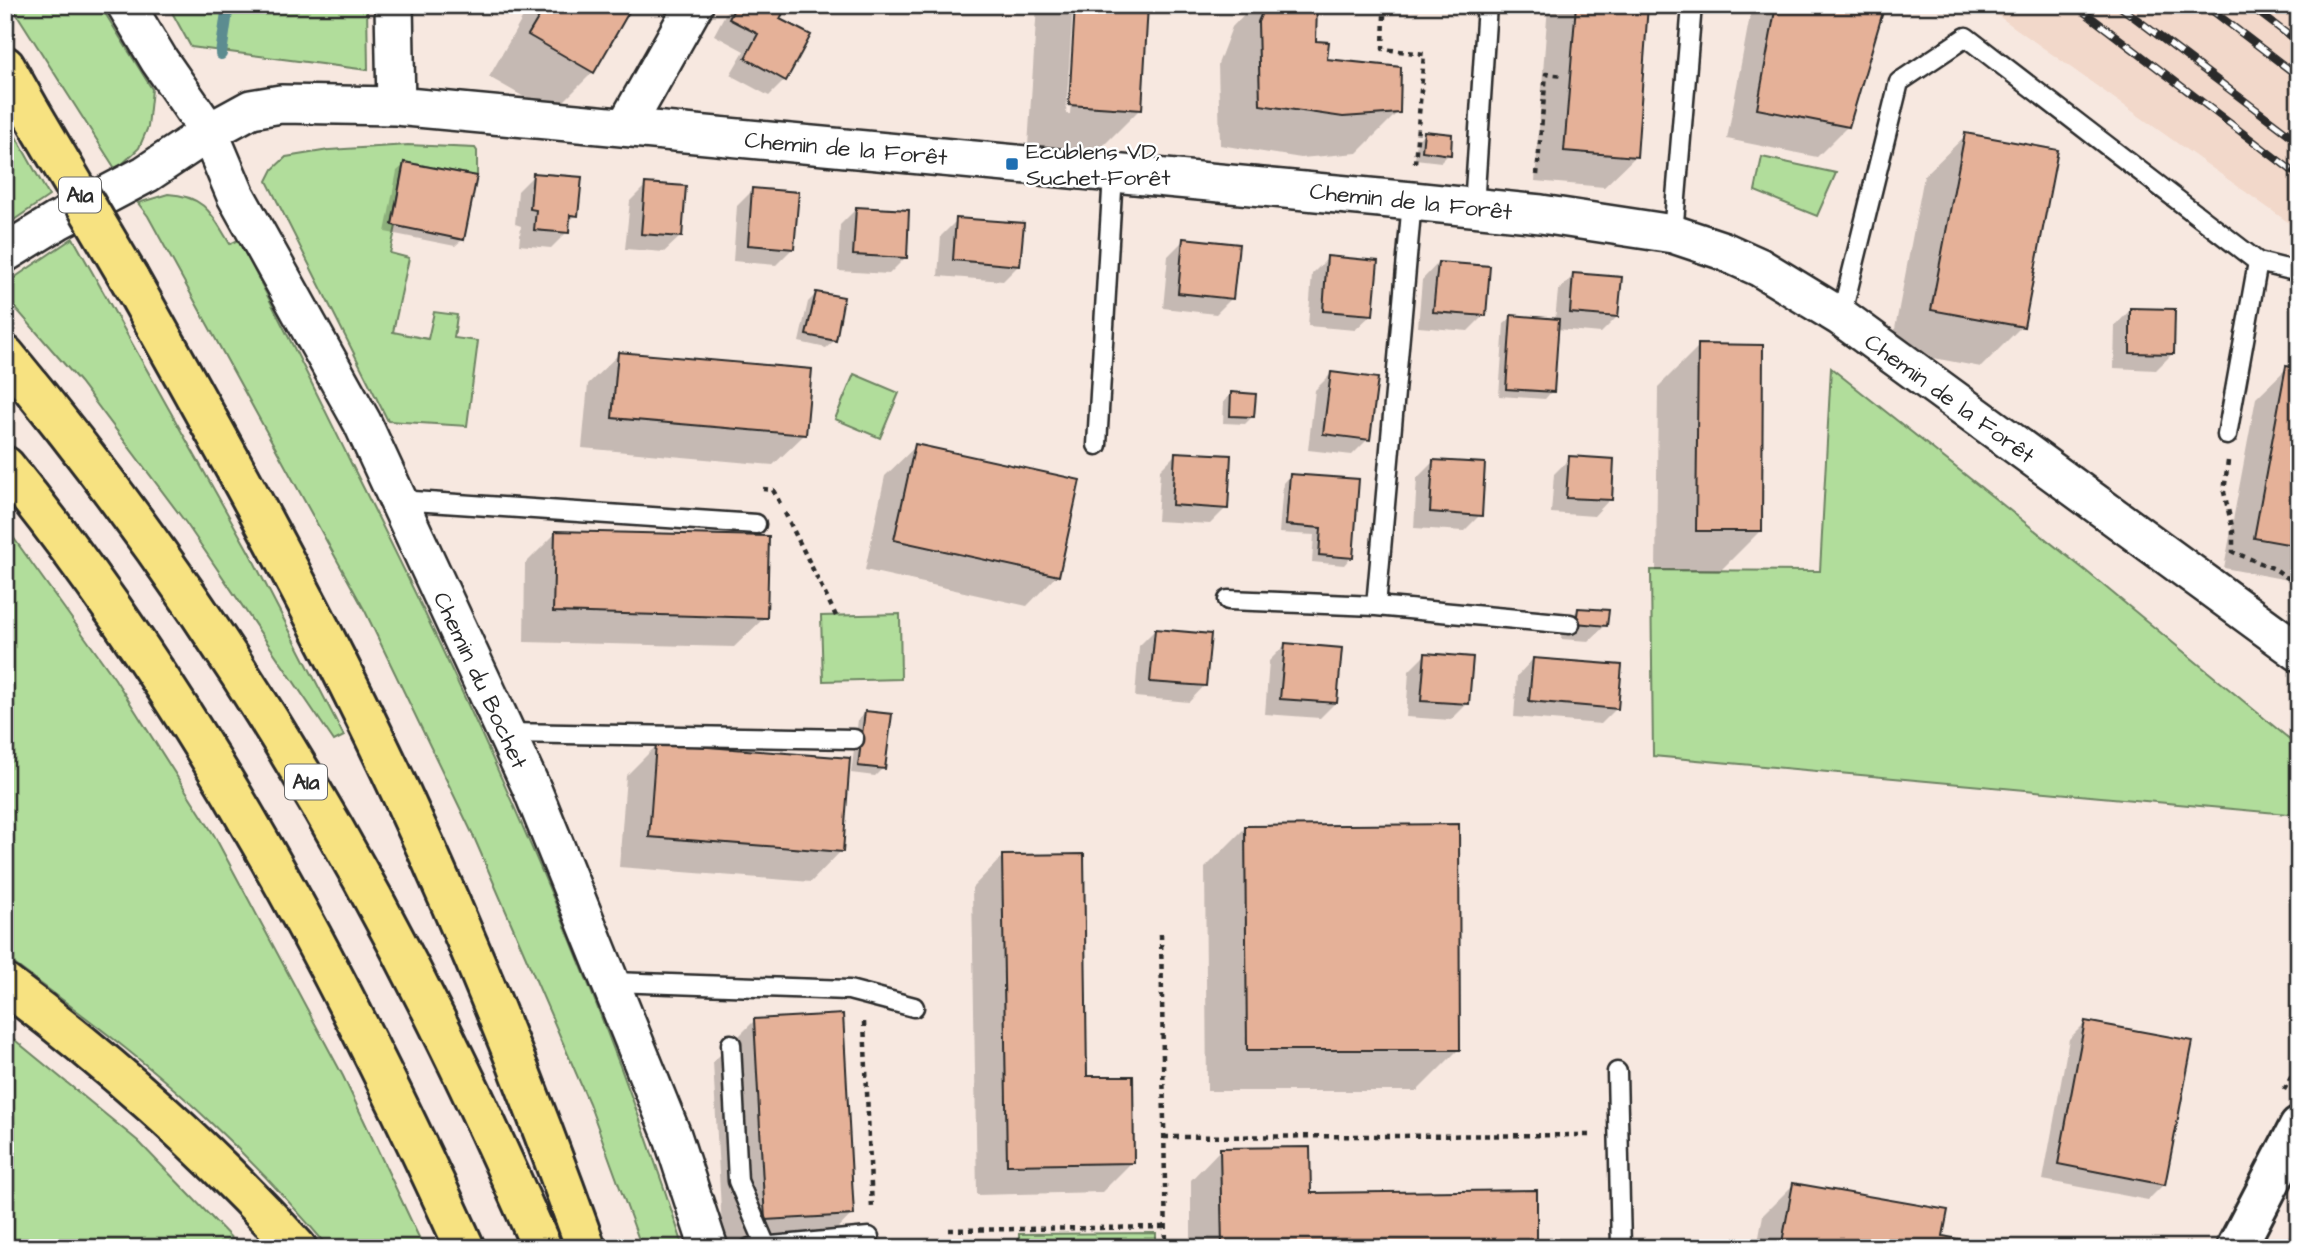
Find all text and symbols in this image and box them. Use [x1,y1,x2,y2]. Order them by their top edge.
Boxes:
street label: Chemin de la Forêt [743,124,949,174]
place label: Ecublens VD, Suchet-Forêt [1026,136,1171,194]
marker: Ecublens VD, Suchet-Forêt [1004,156,1020,172]
street label: Chemin de la Forêt [1308,175,1514,229]
road number: A1a [59,178,101,212]
street label: Chemin de la Forêt [1858,326,2042,472]
street label: Chemin du Bochet [425,587,535,775]
road number: A1a [285,764,327,800]

